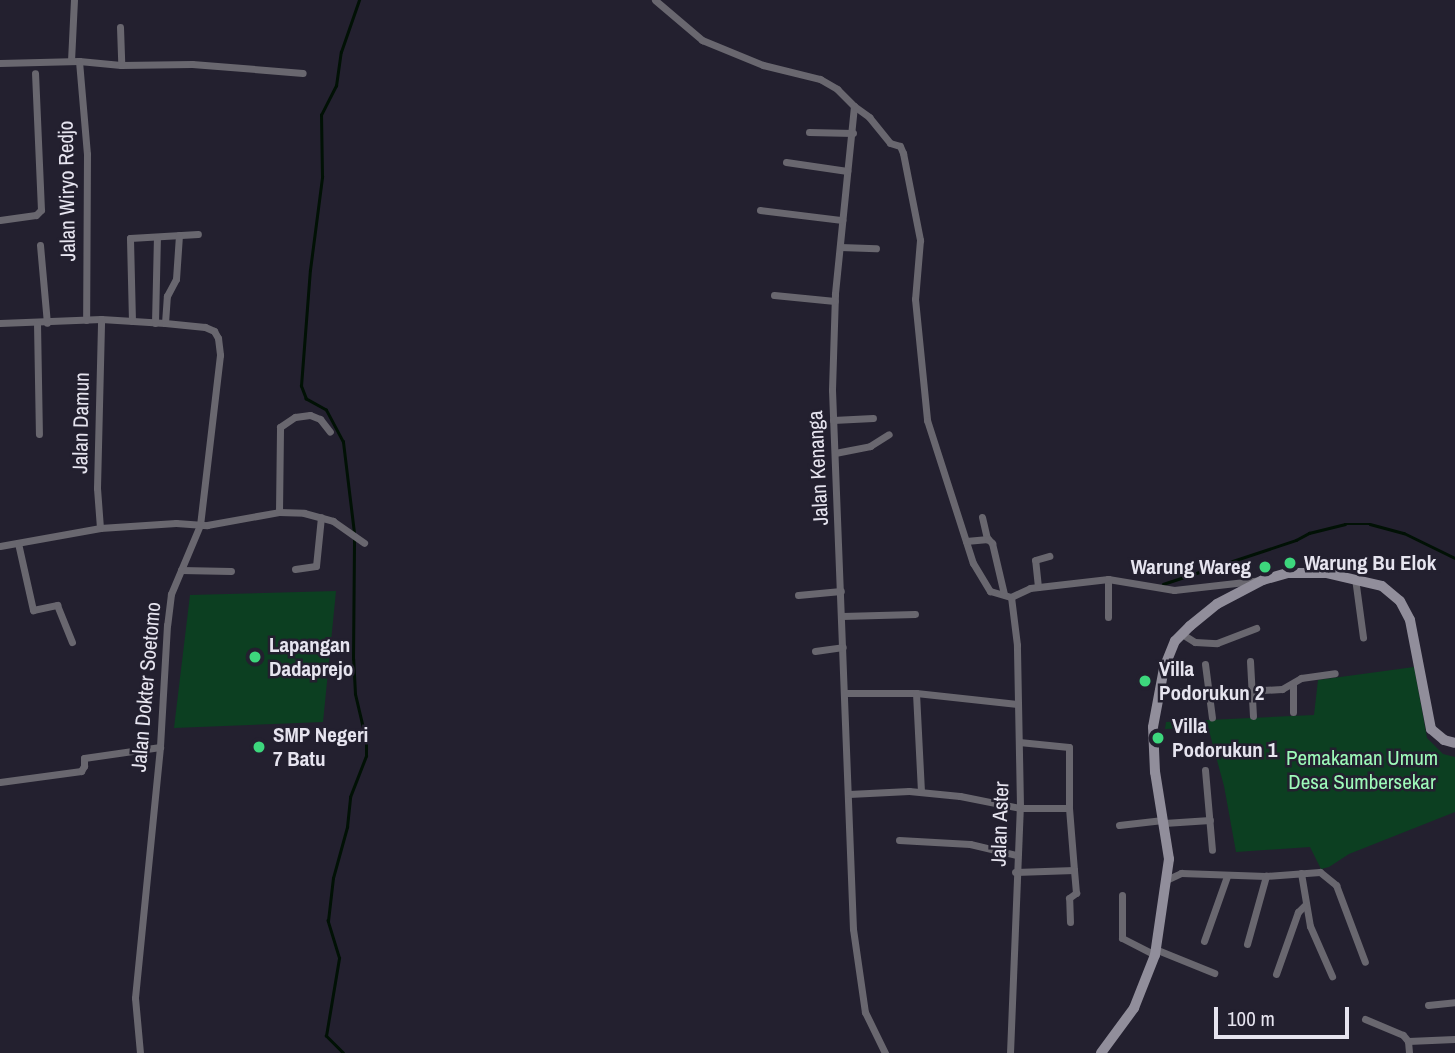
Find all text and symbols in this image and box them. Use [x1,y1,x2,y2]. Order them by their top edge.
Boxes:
street label: Jalan Wiryo Redjo [53,120,81,262]
street label: Jalan Damun [68,372,94,474]
street label: Jalan Kenanga [802,410,834,526]
place label: Warung Bu Elok [1304,550,1436,576]
place label: Warung Wareg [1131,554,1251,580]
marker: Warung Bu Elok [1282,555,1298,571]
marker: Warung Wareg [1257,559,1273,575]
street label: Jalan Dokter Soetomo [126,601,166,773]
place label: Lapangan Dadaprejo [269,632,353,682]
marker: Lapangan Dadaprejo [247,649,263,665]
place label: Villa Podorukun 2 [1159,656,1264,706]
marker: Villa Podorukun 2 [1137,673,1153,689]
place label: Villa Podorukun 1 [1172,713,1277,763]
place label: SMP Negeri 7 Batu [273,722,369,772]
marker: Villa Podorukun 1 [1150,730,1166,746]
marker: SMP Negeri 7 Batu [251,739,267,755]
park label: Pemakaman Umum Desa Sumbersekar [1286,745,1438,795]
street label: Jalan Aster [986,781,1014,867]
scale bar [1217,993,1352,1038]
text: 100 m [1227,1004,1275,1033]

